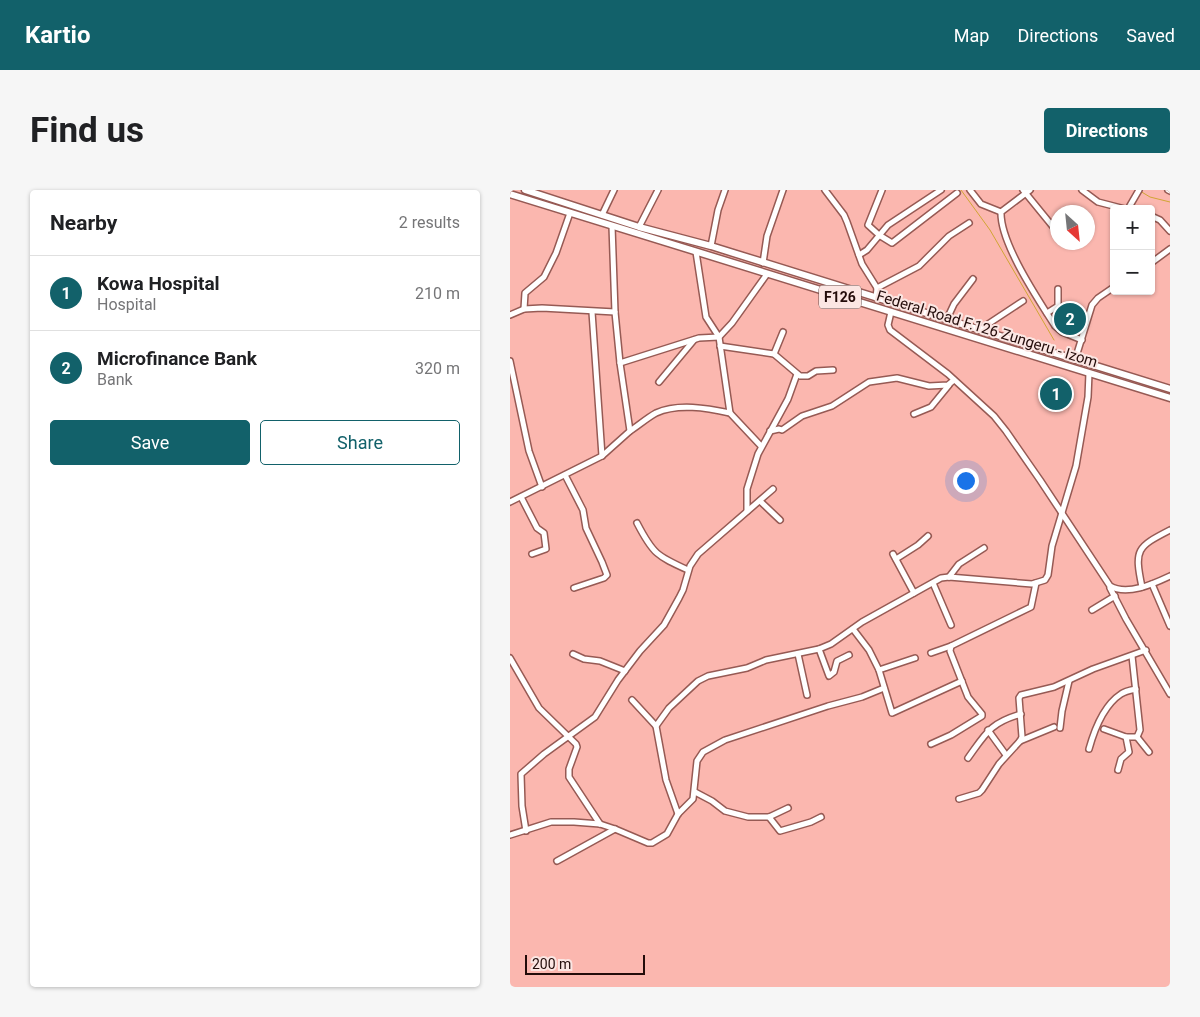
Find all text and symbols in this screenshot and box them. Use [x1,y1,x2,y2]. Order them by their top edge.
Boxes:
text: Kartio [25,21,91,49]
text: Map [954,25,989,46]
text: Directions [1017,25,1098,46]
text: Saved [1126,25,1175,46]
button: Directions [1044,108,1170,153]
text: Find us [30,110,144,151]
north arrow [1050,205,1095,250]
map controls [1110,205,1155,295]
button: + [1110,205,1155,250]
text: Nearby [50,211,117,235]
text: 2 results [399,213,460,232]
button: − [1110,250,1155,295]
text: Kowa Hospital [97,272,220,295]
text: 1 [61,284,71,303]
text: 210 m [415,284,460,303]
road number: F126 [819,285,861,308]
street label: Federal Road F.126 Zungeru - Izom [874,287,1100,371]
text: Hospital [97,295,157,314]
pin: 2 [1054,300,1086,338]
text: Microfinance Bank [97,347,257,370]
text: 2 [61,359,71,378]
text: 320 m [415,359,460,378]
text: Bank [97,370,133,389]
pin: 1 [1040,375,1072,413]
button: Save [50,420,250,465]
button: Share [260,420,460,465]
your location [953,468,979,494]
scale bar [525,952,645,975]
text: 200 m [532,956,571,972]

